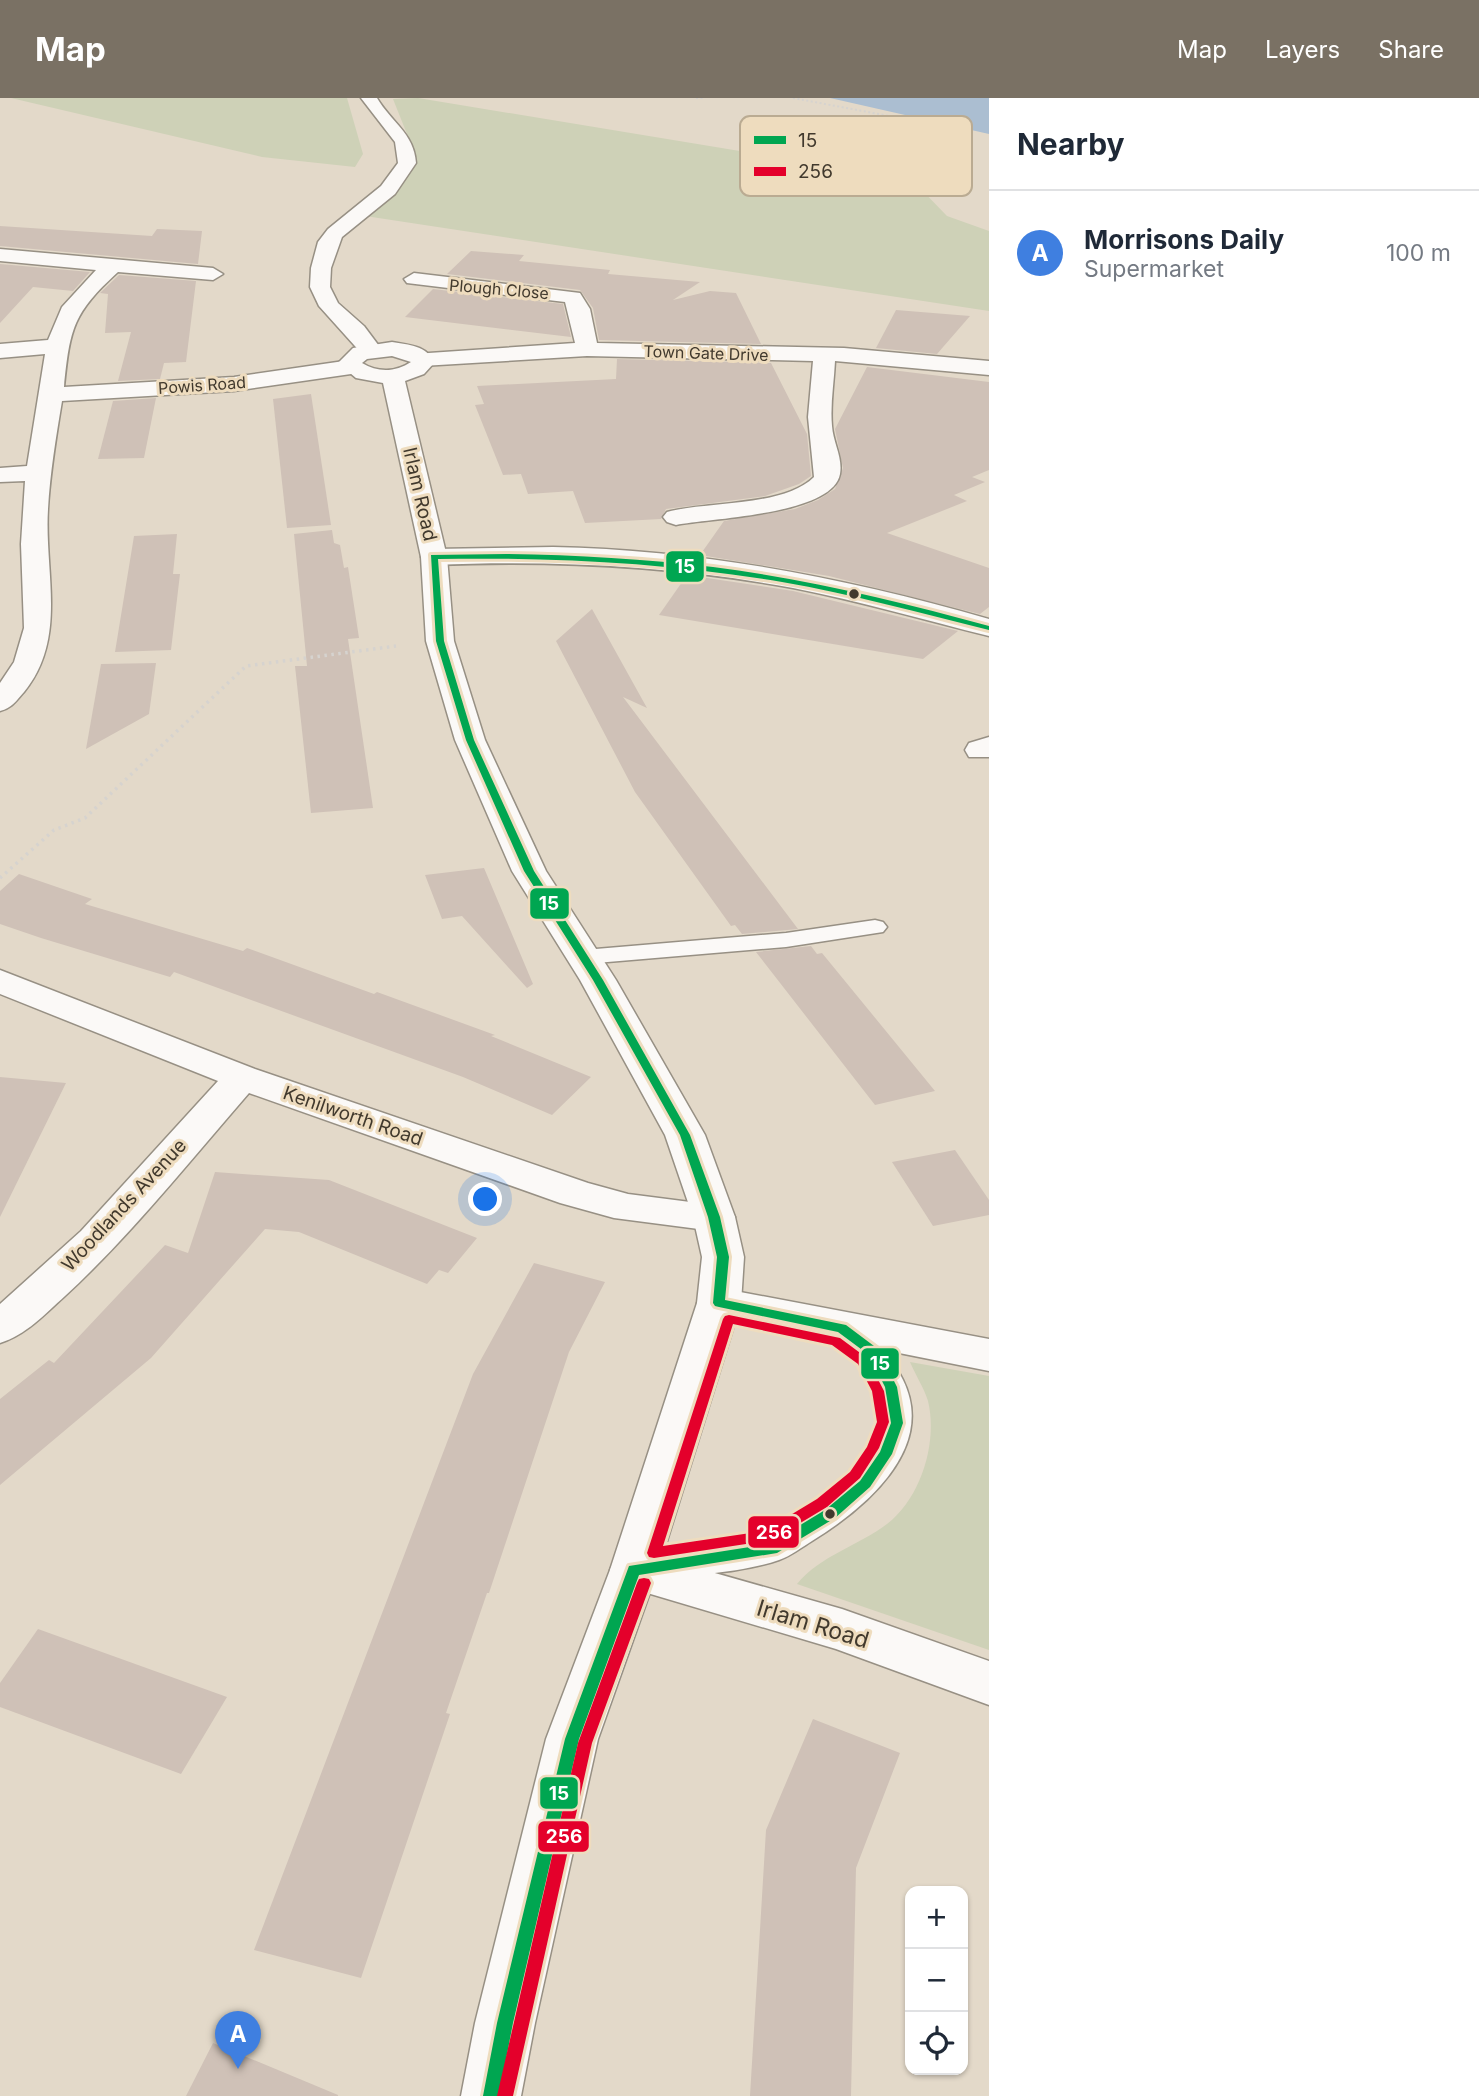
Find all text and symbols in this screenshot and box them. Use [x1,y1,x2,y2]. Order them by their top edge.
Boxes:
text: Map [35,29,106,69]
text: Map [1177,35,1227,64]
text: Layers [1265,35,1340,64]
text: Share [1378,35,1444,64]
legend [740,116,972,196]
text: Nearby [1017,126,1125,162]
text: 15 [798,129,817,152]
text: 256 [798,160,833,183]
text: Morrisons Daily [1084,224,1284,255]
text: A [1031,239,1049,267]
text: 100 m [1386,239,1451,267]
text: Supermarket [1084,255,1224,283]
street label: Plough Close [448,275,550,303]
street label: Town Gate Drive [643,341,769,365]
street label: Powis Road [157,372,247,398]
street label: Irlam Road [398,445,442,543]
line badge: 15 [665,550,705,583]
text: 15 [675,555,695,578]
unlabelled marker [847,587,861,601]
line badge: 15 [529,887,570,920]
text: 15 [539,892,559,915]
street label: Kenilworth Road [280,1081,426,1151]
street label: Woodlands Avenue [57,1134,191,1276]
your location [468,1182,502,1216]
line badge: 15 [860,1347,900,1380]
text: 15 [870,1352,890,1375]
unlabelled marker [823,1507,837,1521]
line badge: 256 [747,1515,800,1549]
text: 256 [756,1521,792,1544]
street label: Irlam Road [754,1594,872,1654]
line badge: 15 [539,1776,579,1810]
text: 15 [549,1782,569,1805]
line badge: 256 [537,1820,590,1853]
text: 256 [546,1825,582,1848]
map controls [905,1886,968,2075]
button: + [905,1886,968,1949]
button: − [905,1949,968,2012]
pin: A [215,2011,261,2069]
button: locate [905,2012,968,2075]

